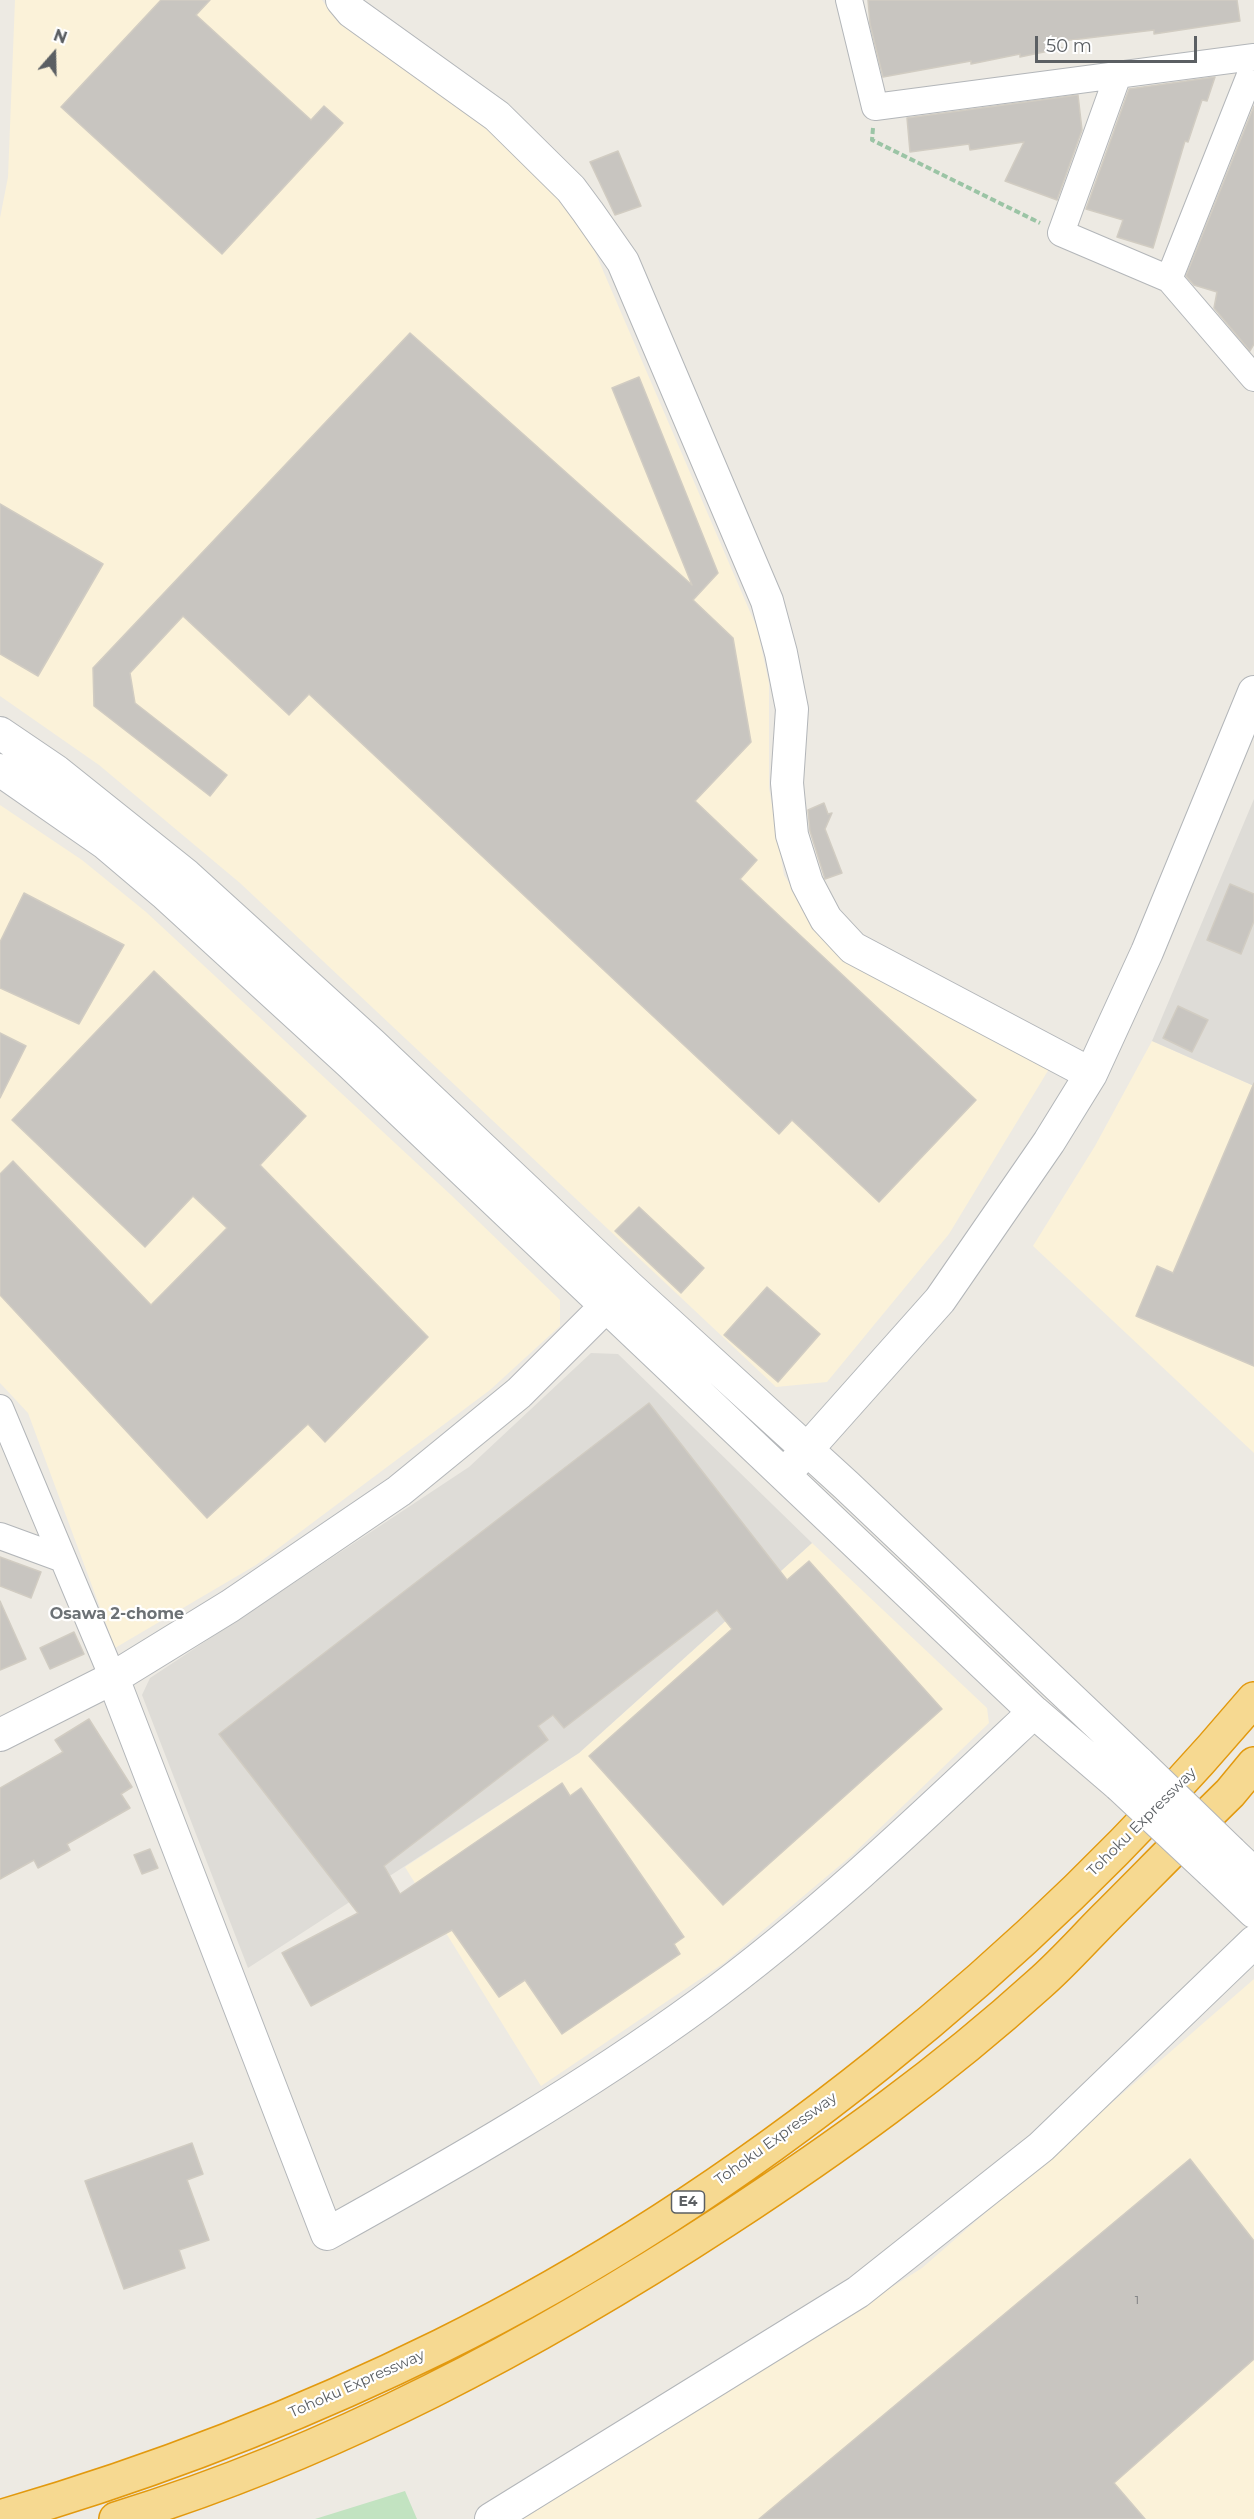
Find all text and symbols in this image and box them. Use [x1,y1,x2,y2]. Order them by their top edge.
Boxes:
north arrow [24,24,84,84]
scale bar [1038,24,1200,62]
text: N [51,25,70,48]
text: 50 m [1046,35,1092,57]
district label: Osawa 2-chome [50,1604,184,1624]
street label: Tohoku Expressway [1084,1764,1200,1880]
street label: Tohoku Expressway [711,2089,841,2189]
road number: E4 [672,2191,704,2213]
house number: 1 [1135,2293,1139,2307]
street label: Tohoku Expressway [286,2346,428,2422]

